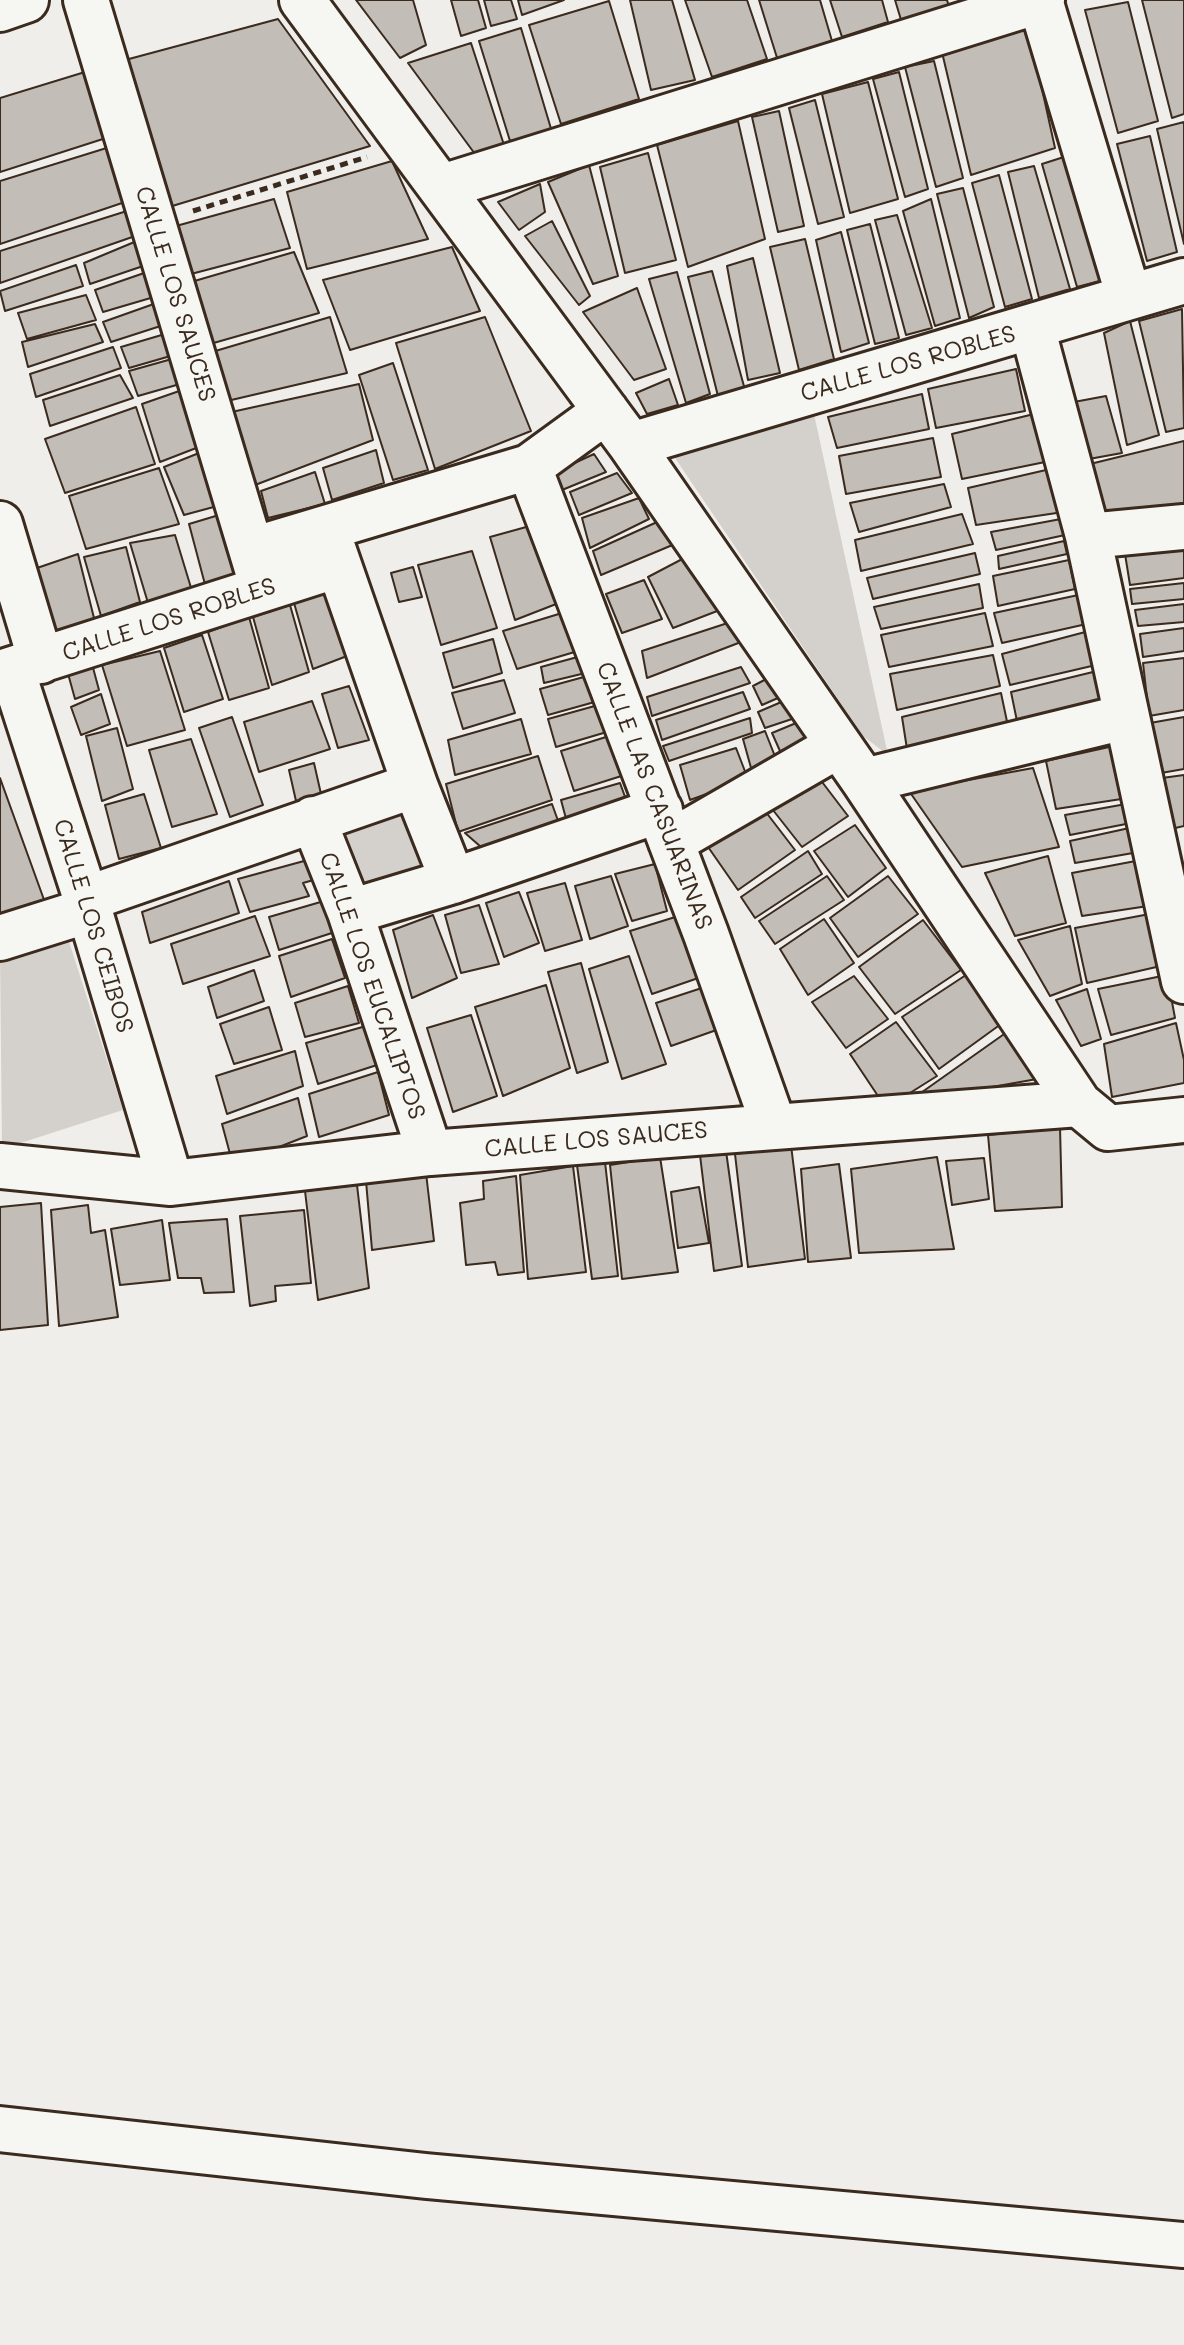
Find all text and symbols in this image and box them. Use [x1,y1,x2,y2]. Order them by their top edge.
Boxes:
street label: CALLE LOS SAUCES [129,183,221,405]
street label: CALLE LOS ROBLES [797,320,1019,408]
street label: CALLE LOS ROBLES [59,572,279,668]
street label: CALLE LAS CASUARINAS [590,658,718,934]
street label: CALLE LOS CEIBOS [47,816,139,1036]
street label: CALLE LOS EUCALIPTOS [313,849,431,1123]
street label: CALLE LOS SAUCES [483,1116,709,1164]

